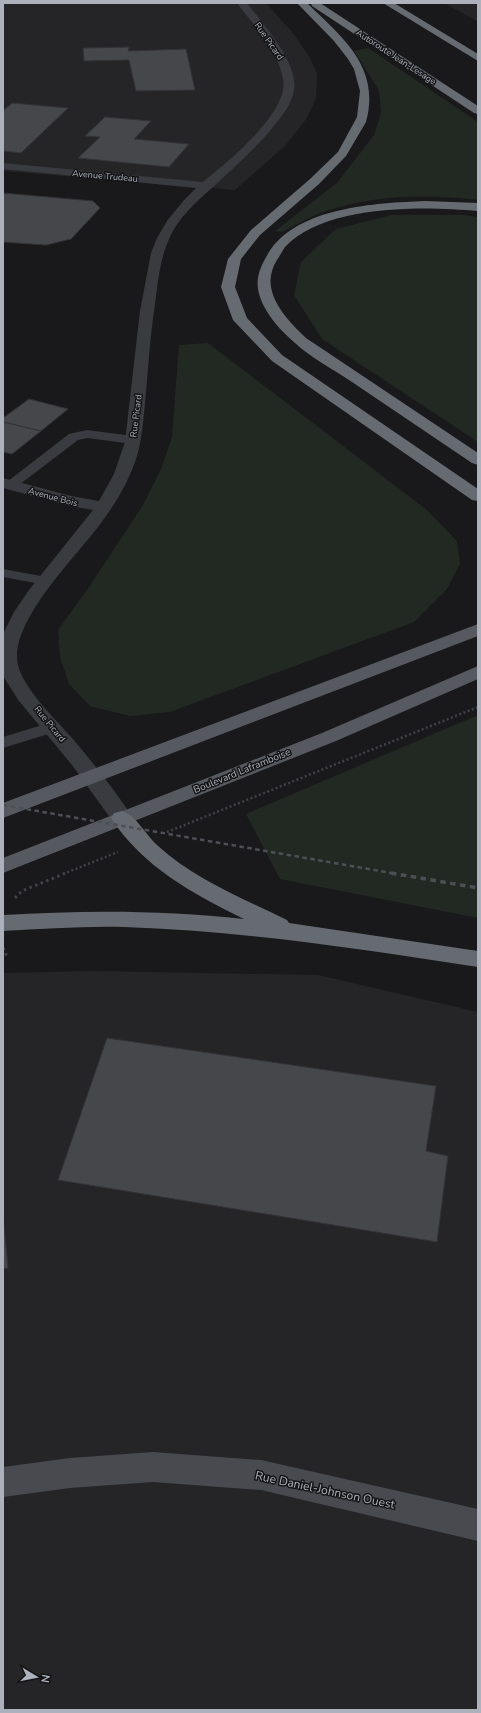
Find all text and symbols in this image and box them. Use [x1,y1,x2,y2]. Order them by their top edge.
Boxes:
street label: Rue Picard [252,20,286,62]
street label: Autoroute Jean-Lesage [354,27,439,88]
street label: Avenue Trudeau [72,167,138,185]
street label: Rue Picard [127,394,145,438]
street label: Avenue Bois [27,485,79,509]
street label: Rue Picard [32,703,68,745]
street label: Boulevard Laframboise [191,745,293,797]
street label: Rue Daniel-Johnson Ouest [254,1467,397,1513]
north arrow [16,1657,56,1697]
text: N [37,1673,53,1684]

